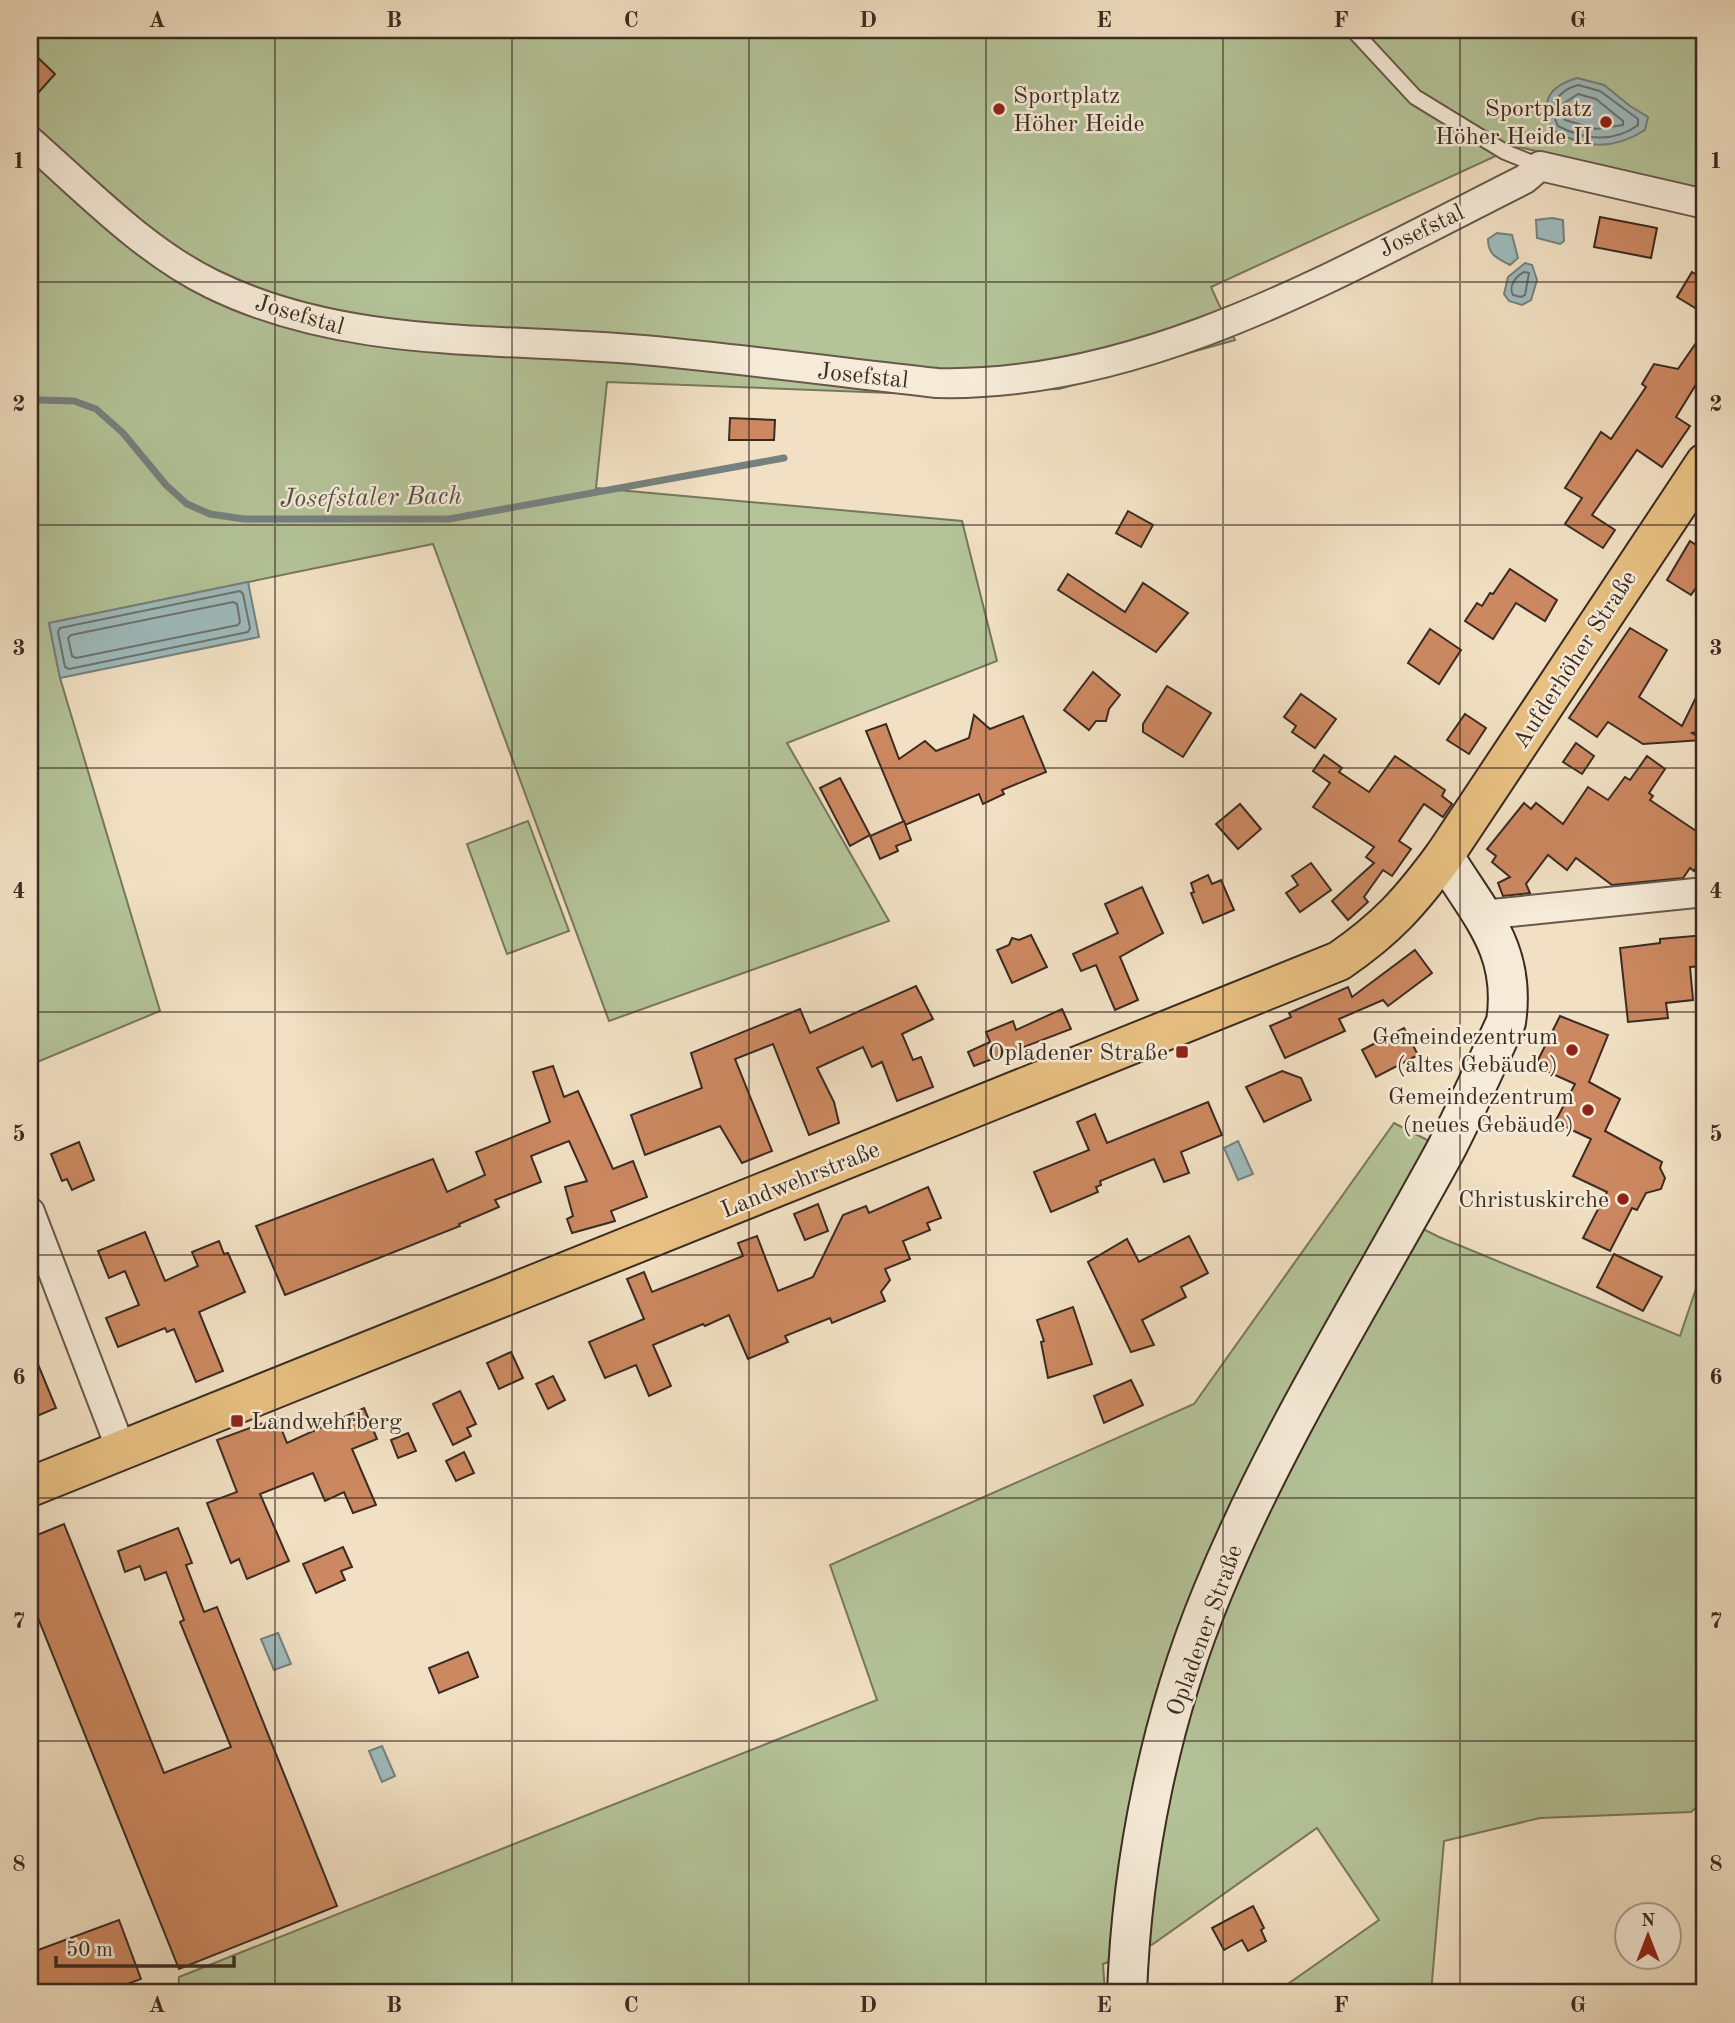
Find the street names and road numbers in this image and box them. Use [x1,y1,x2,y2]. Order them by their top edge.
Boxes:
street label: Josefstal [1376,201,1468,263]
street label: Josefstal [252,292,347,340]
street label: Josefstal [816,360,909,394]
street label: Aufderhöher Straße [1509,567,1642,753]
street label: Landwehrstraße [718,1138,884,1224]
street label: Opladener Straße [1164,1542,1248,1720]

